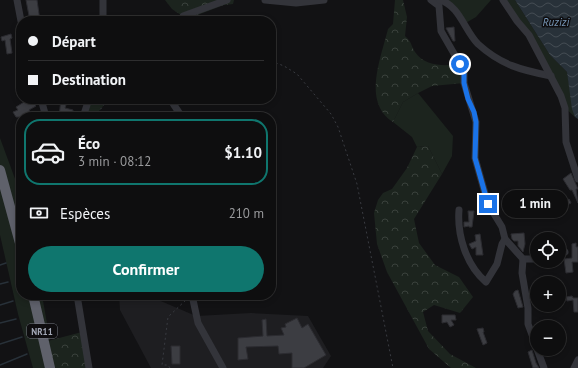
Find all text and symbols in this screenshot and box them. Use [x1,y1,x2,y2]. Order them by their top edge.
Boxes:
water label: Ruzizi [543,15,571,29]
text: Départ [52,32,96,51]
route start [451,55,469,73]
text: Destination [52,70,126,89]
icon: car [30,134,66,170]
text: Éco [78,134,100,153]
text: $1.10 [224,143,262,162]
text: 3 min · 08:12 [78,153,151,170]
callout: 1 min [502,190,568,218]
route end [479,195,497,213]
text: 1 min [519,195,551,212]
icon: cash [28,202,50,224]
text: Espèces [60,204,110,223]
text: 210 m [229,205,264,222]
map controls [530,232,566,356]
button: locate [530,232,566,268]
button: Confirmer [28,246,264,292]
button: + [530,276,566,312]
button: − [530,320,566,356]
road number: NR11 [27,324,57,338]

